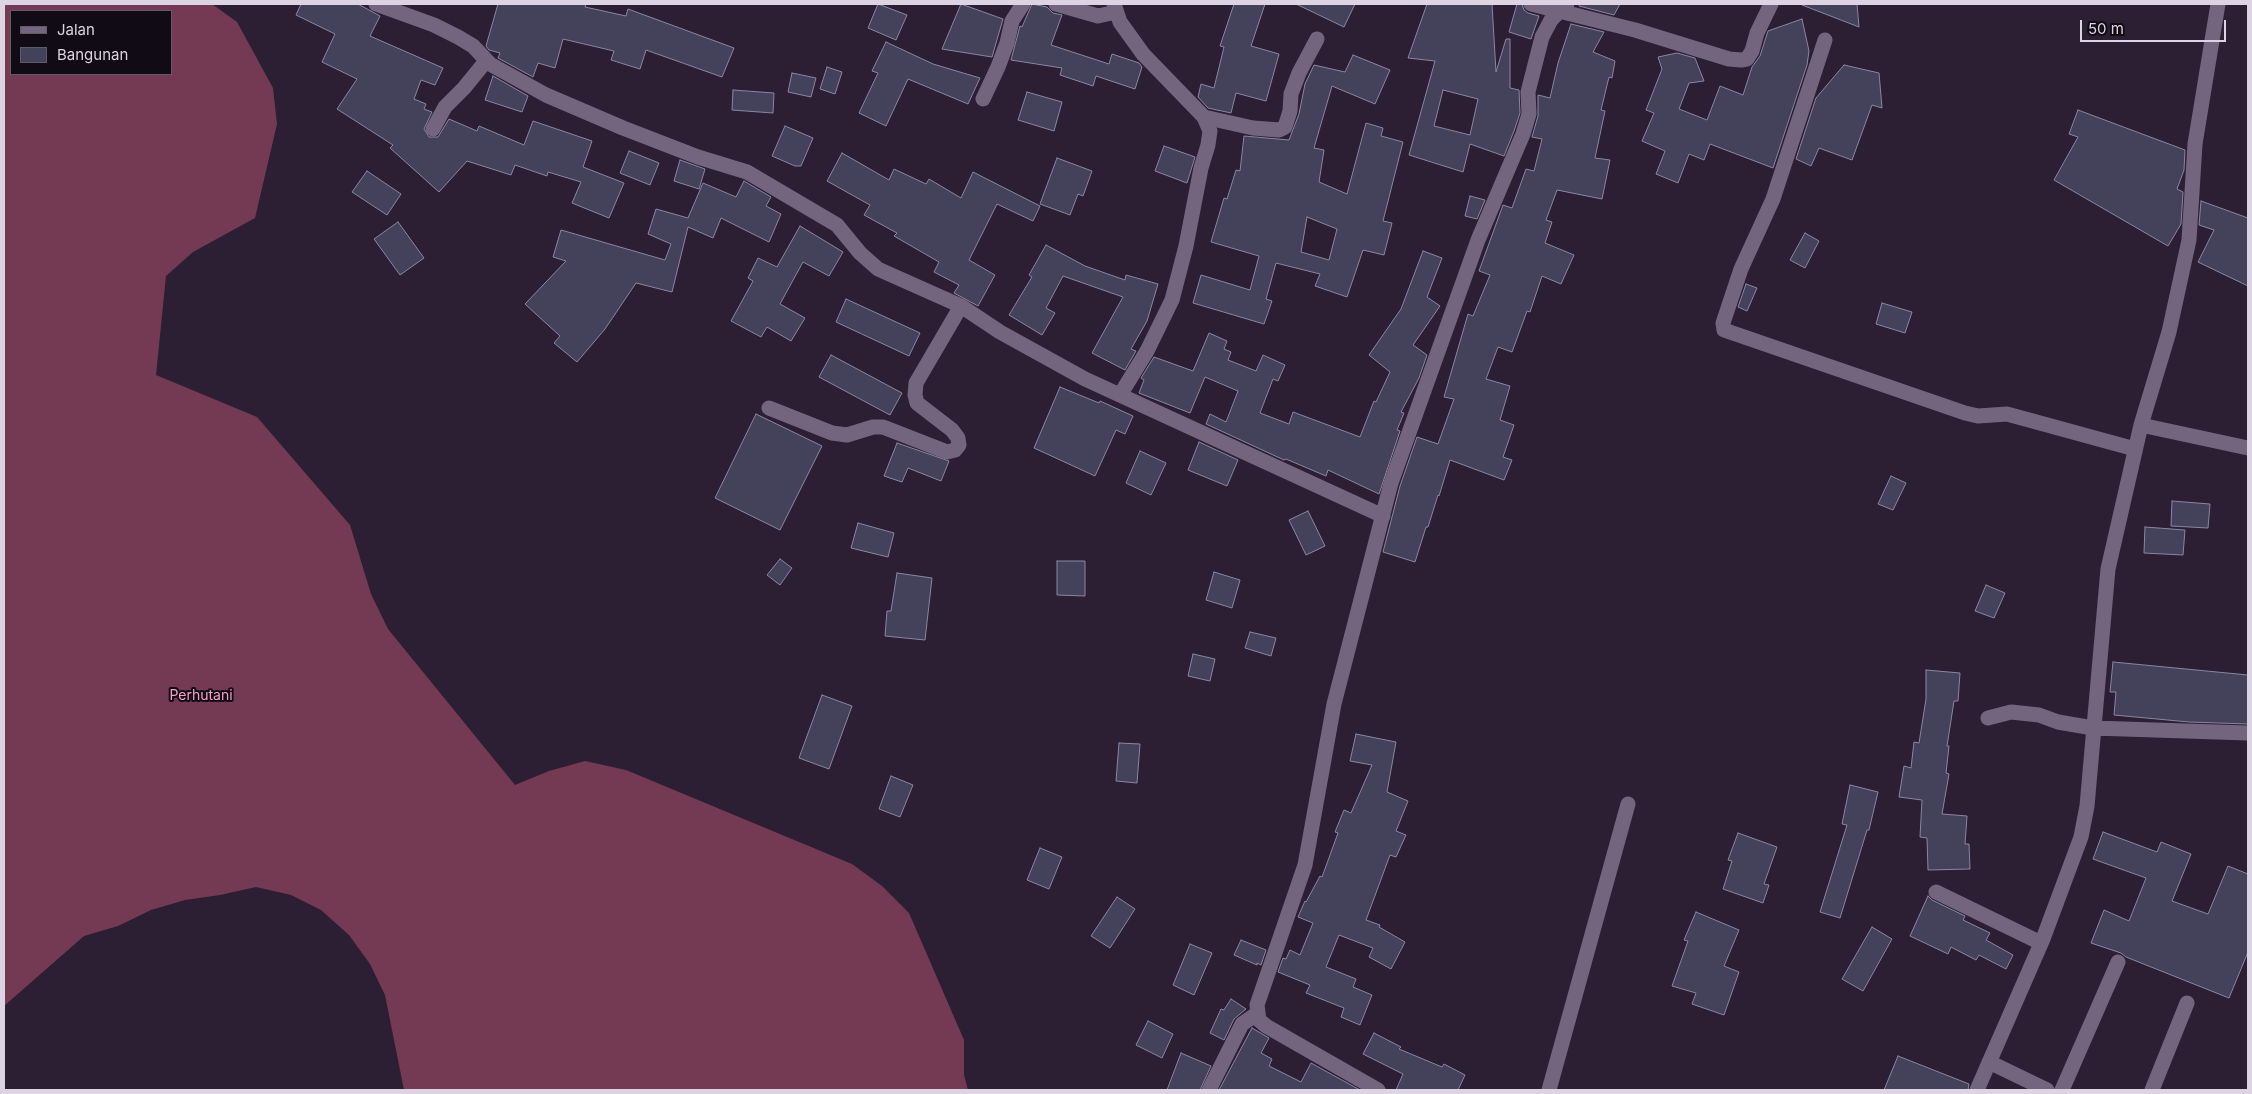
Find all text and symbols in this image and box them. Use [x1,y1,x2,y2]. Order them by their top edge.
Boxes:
legend [10,10,172,75]
scale bar [2082,10,2228,42]
text: 50 m [2088,19,2124,38]
text: Jalan [57,20,95,39]
text: Bangunan [57,45,128,64]
park label: Perhutani [169,688,233,704]

